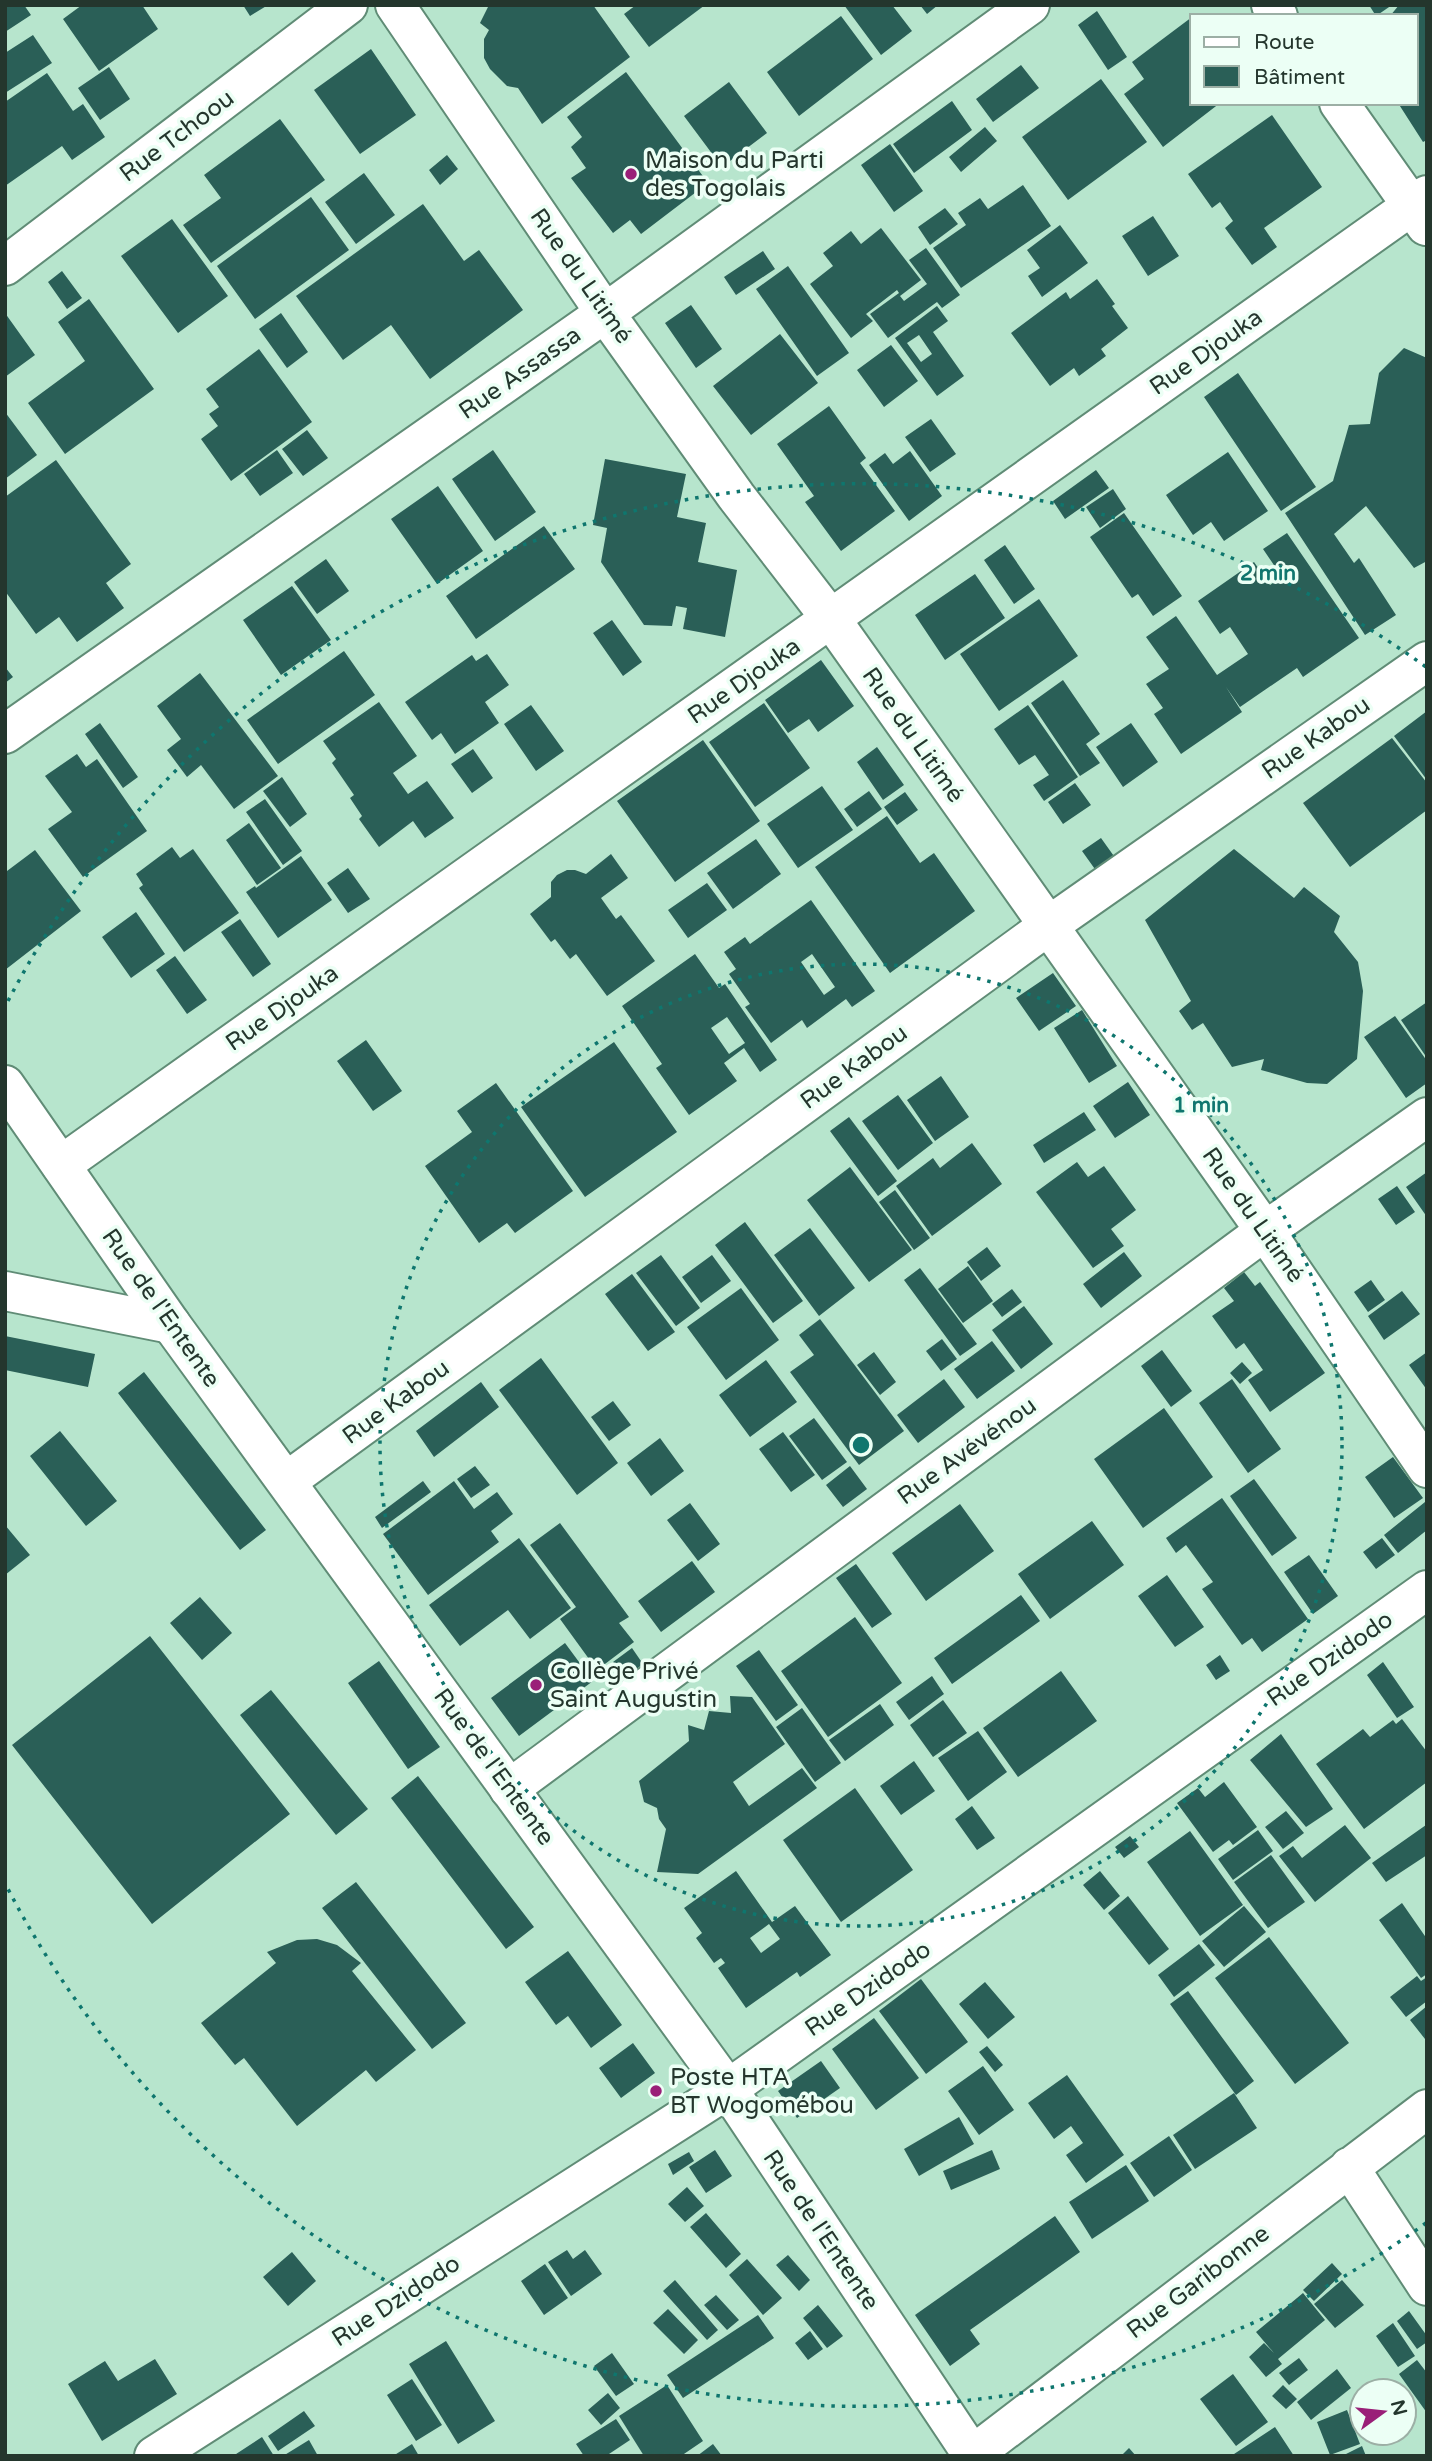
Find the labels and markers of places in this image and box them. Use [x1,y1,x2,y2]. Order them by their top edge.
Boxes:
place label: Maison du Parti des Togolais [645,146,824,203]
marker: Maison du Parti des Togolais [623,166,639,182]
centre of rings [849,1433,873,1457]
place label: Collège Privé Saint Augustin [550,1657,717,1714]
marker: Collège Privé Saint Augustin [528,1677,544,1693]
place label: Poste HTA BT Wogomébou [670,2063,854,2120]
marker: Poste HTA BT Wogomébou [648,2083,664,2099]

